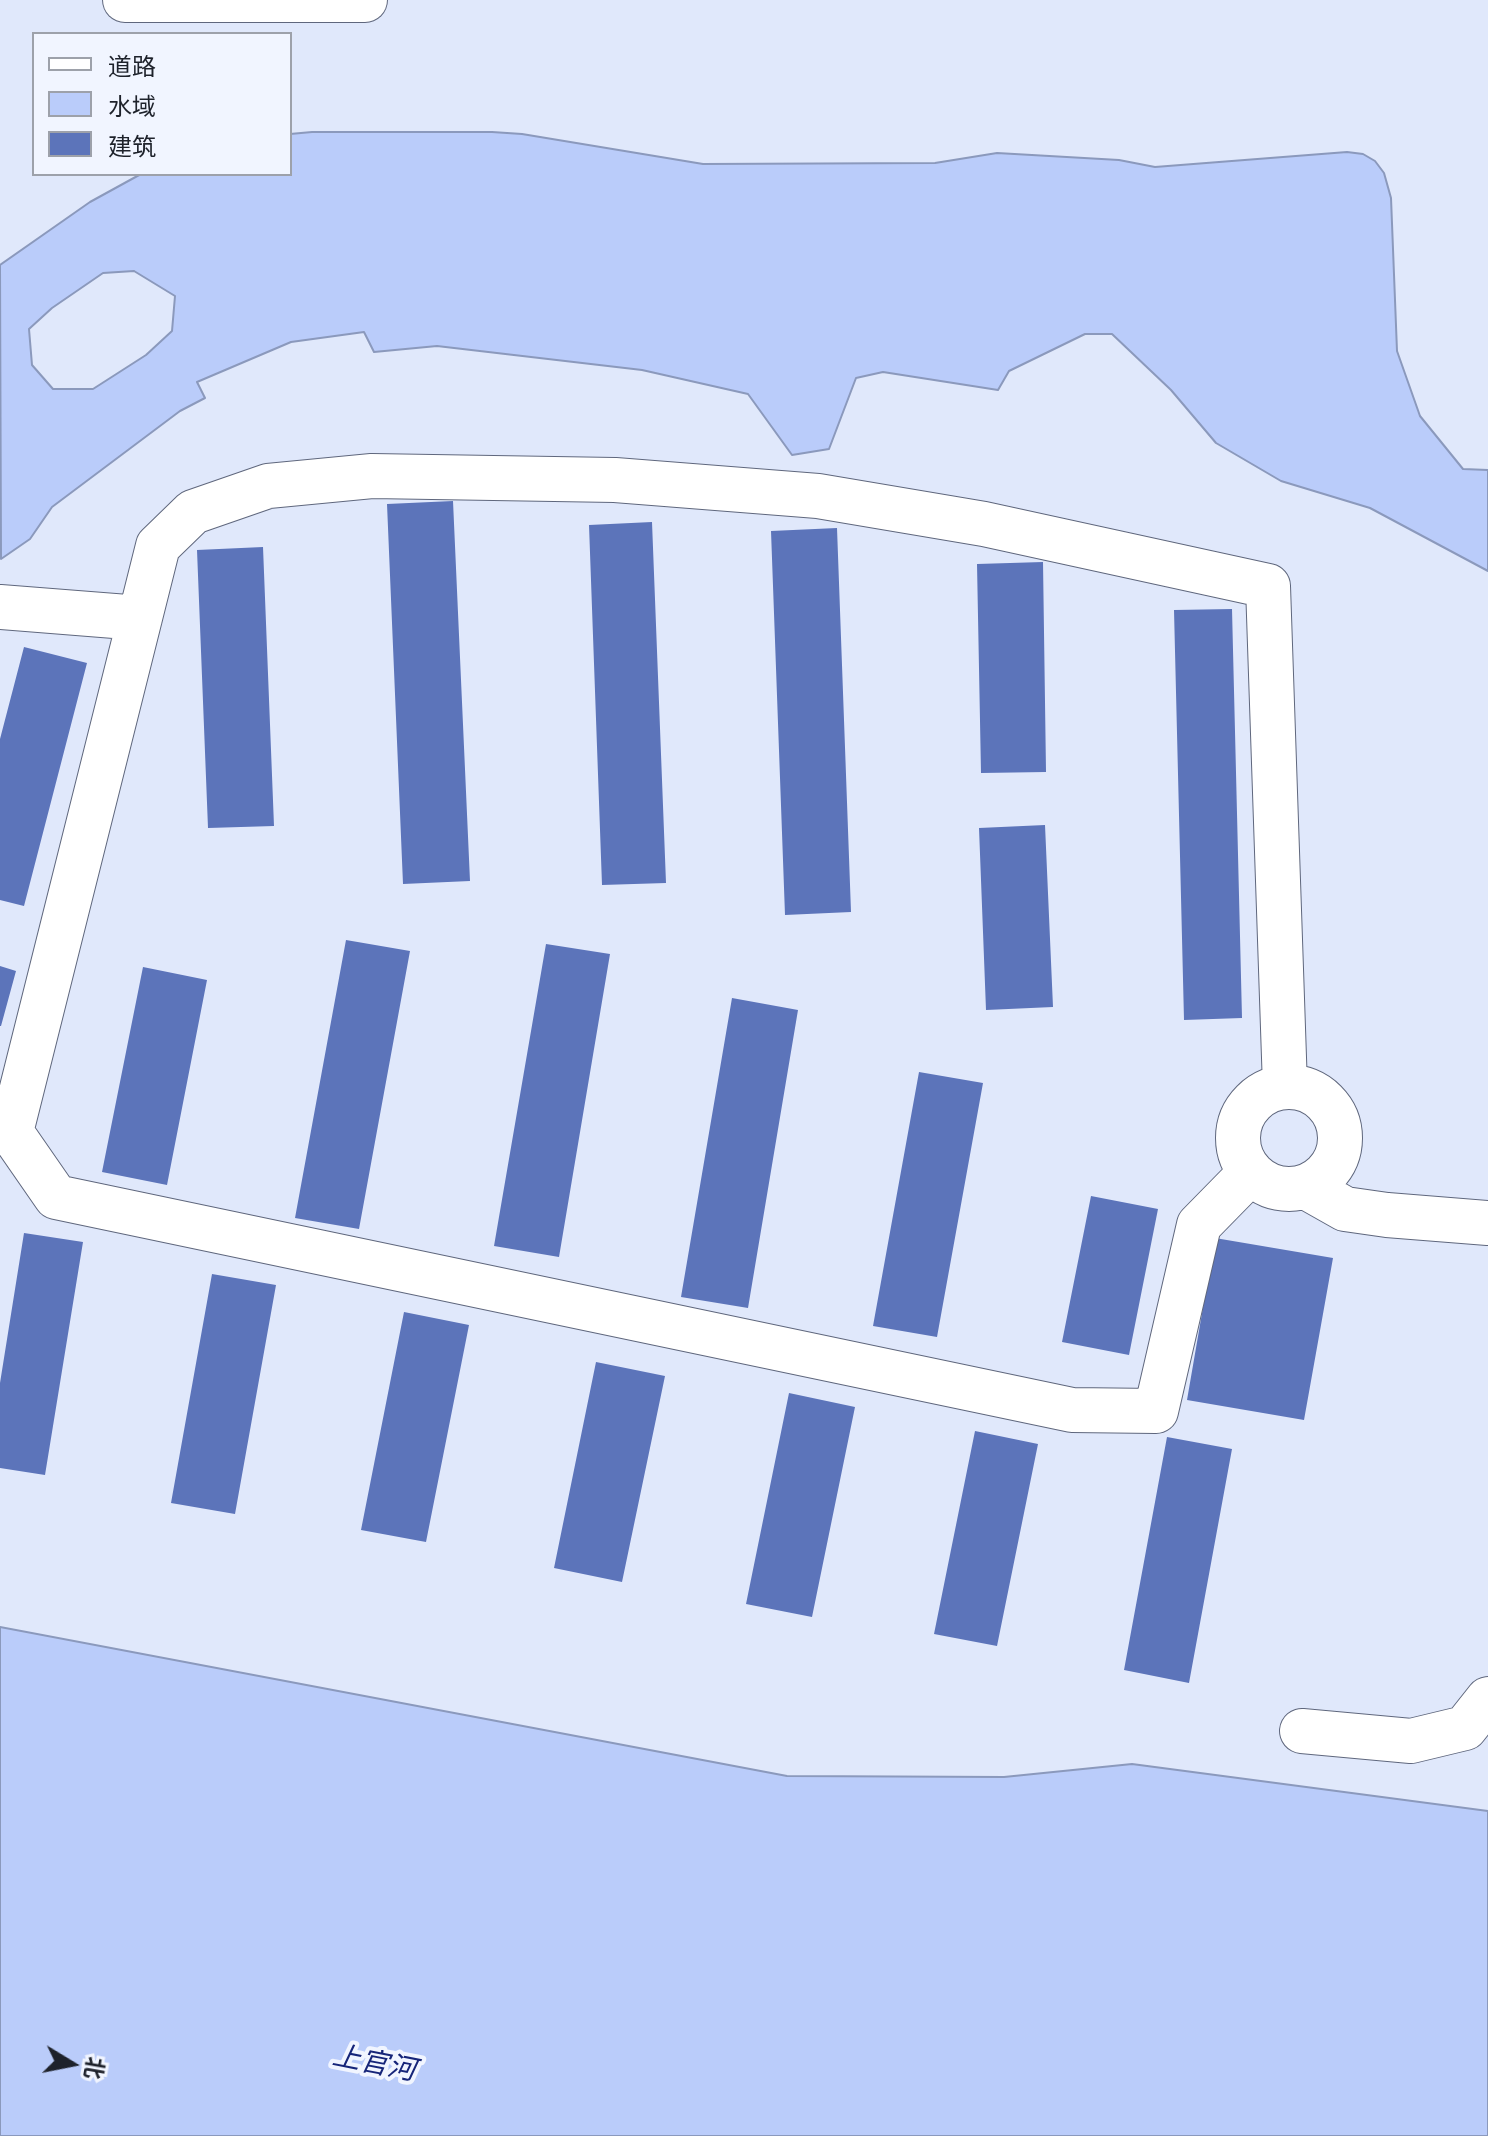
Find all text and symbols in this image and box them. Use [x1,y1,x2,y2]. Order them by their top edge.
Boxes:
legend [32,32,292,176]
text: 道路 [108,49,156,82]
text: 水域 [108,89,156,122]
text: 建筑 [108,129,156,162]
north arrow [32,2024,112,2104]
water label: 上官河 [330,2039,418,2089]
text: 北 [79,2055,112,2082]

